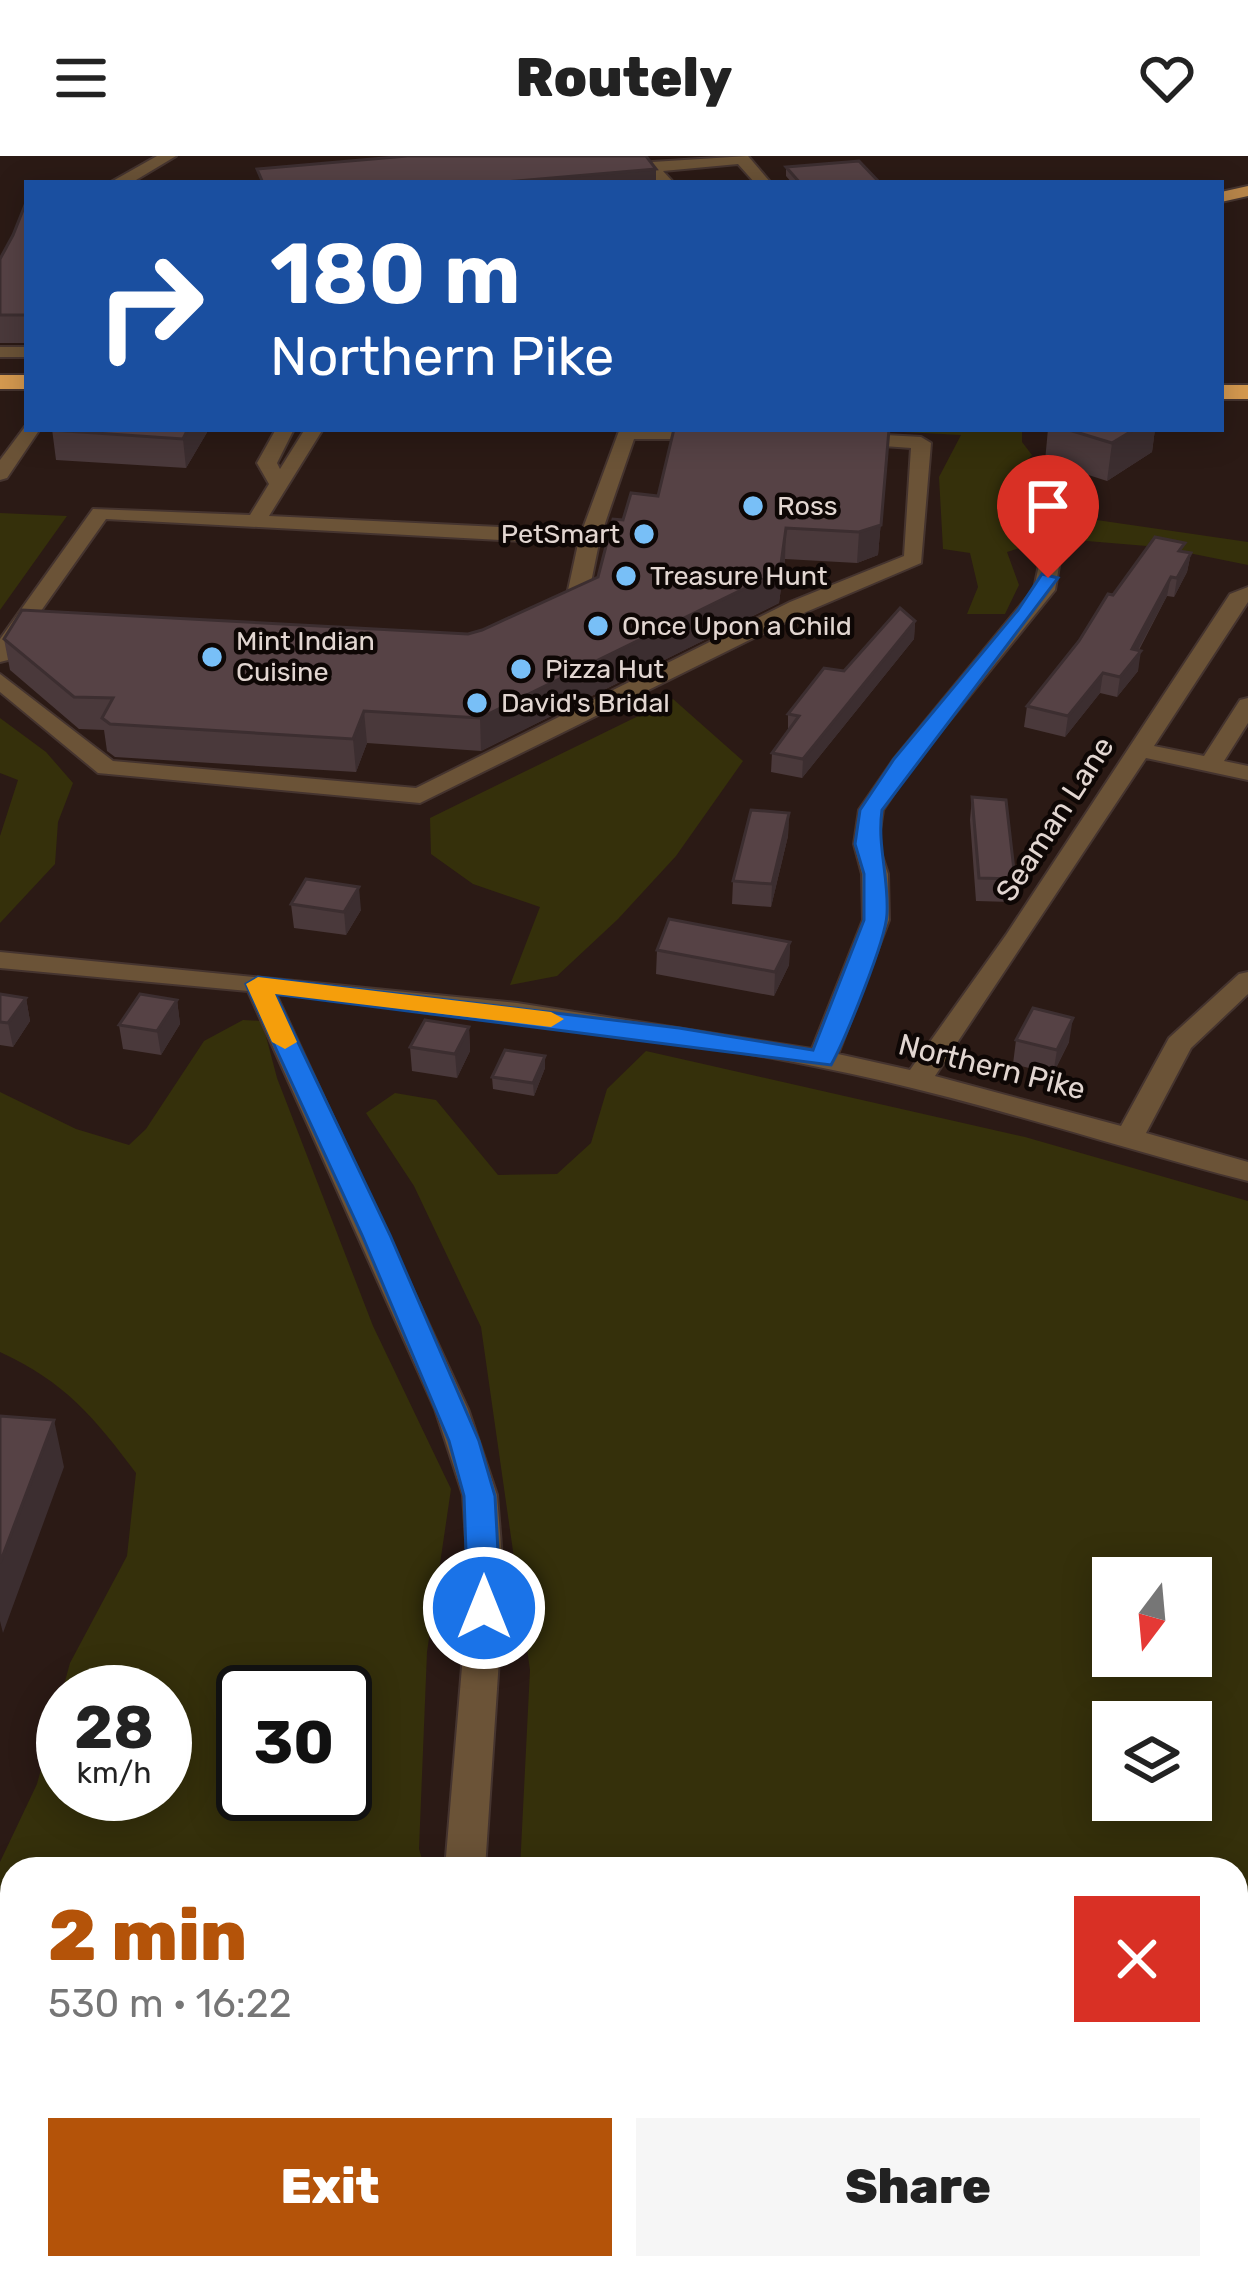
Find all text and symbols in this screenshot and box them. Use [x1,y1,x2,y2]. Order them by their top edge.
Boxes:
icon: menu [48,45,114,111]
icon: heart [1134,45,1200,111]
text: Routely [516,46,732,110]
text: 180 m [270,224,521,324]
icon: right [72,228,228,384]
text: Northern Pike [270,325,614,389]
pin [997,455,1099,578]
icon: arrive [1015,473,1081,539]
place label: Ross [777,490,838,522]
marker: Ross [740,493,766,519]
place label: PetSmart [501,518,620,550]
marker: PetSmart [631,521,657,547]
place label: Treasure Hunt [650,560,827,592]
marker: Treasure Hunt [613,563,639,589]
place label: Once Upon a Child [622,610,852,642]
marker: Once Upon a Child [585,613,611,639]
place label: Mint Indian Cuisine [236,625,375,688]
marker: Mint Indian Cuisine [199,644,225,670]
place label: Pizza Hut [545,653,664,685]
marker: Pizza Hut [508,656,534,682]
place label: David's Bridal [501,687,670,719]
marker: David's Bridal [464,690,490,716]
street label: Seaman Lane [988,730,1122,908]
street label: Northern Pike [895,1026,1089,1108]
position arrow [421,1545,547,1671]
north arrow [1092,1557,1212,1677]
map controls [1092,1557,1212,1821]
speed limit sign: 30 [216,1665,372,1821]
text: 28 [74,1692,154,1763]
button: layers [1092,1701,1212,1821]
text: km/h [77,1755,151,1791]
text: 2 min [48,1893,247,1978]
button: close [1074,1896,1200,2022]
text: 530 m · 16:22 [48,1981,292,2027]
button: Exit [48,2118,612,2256]
button: Share [636,2118,1200,2256]

